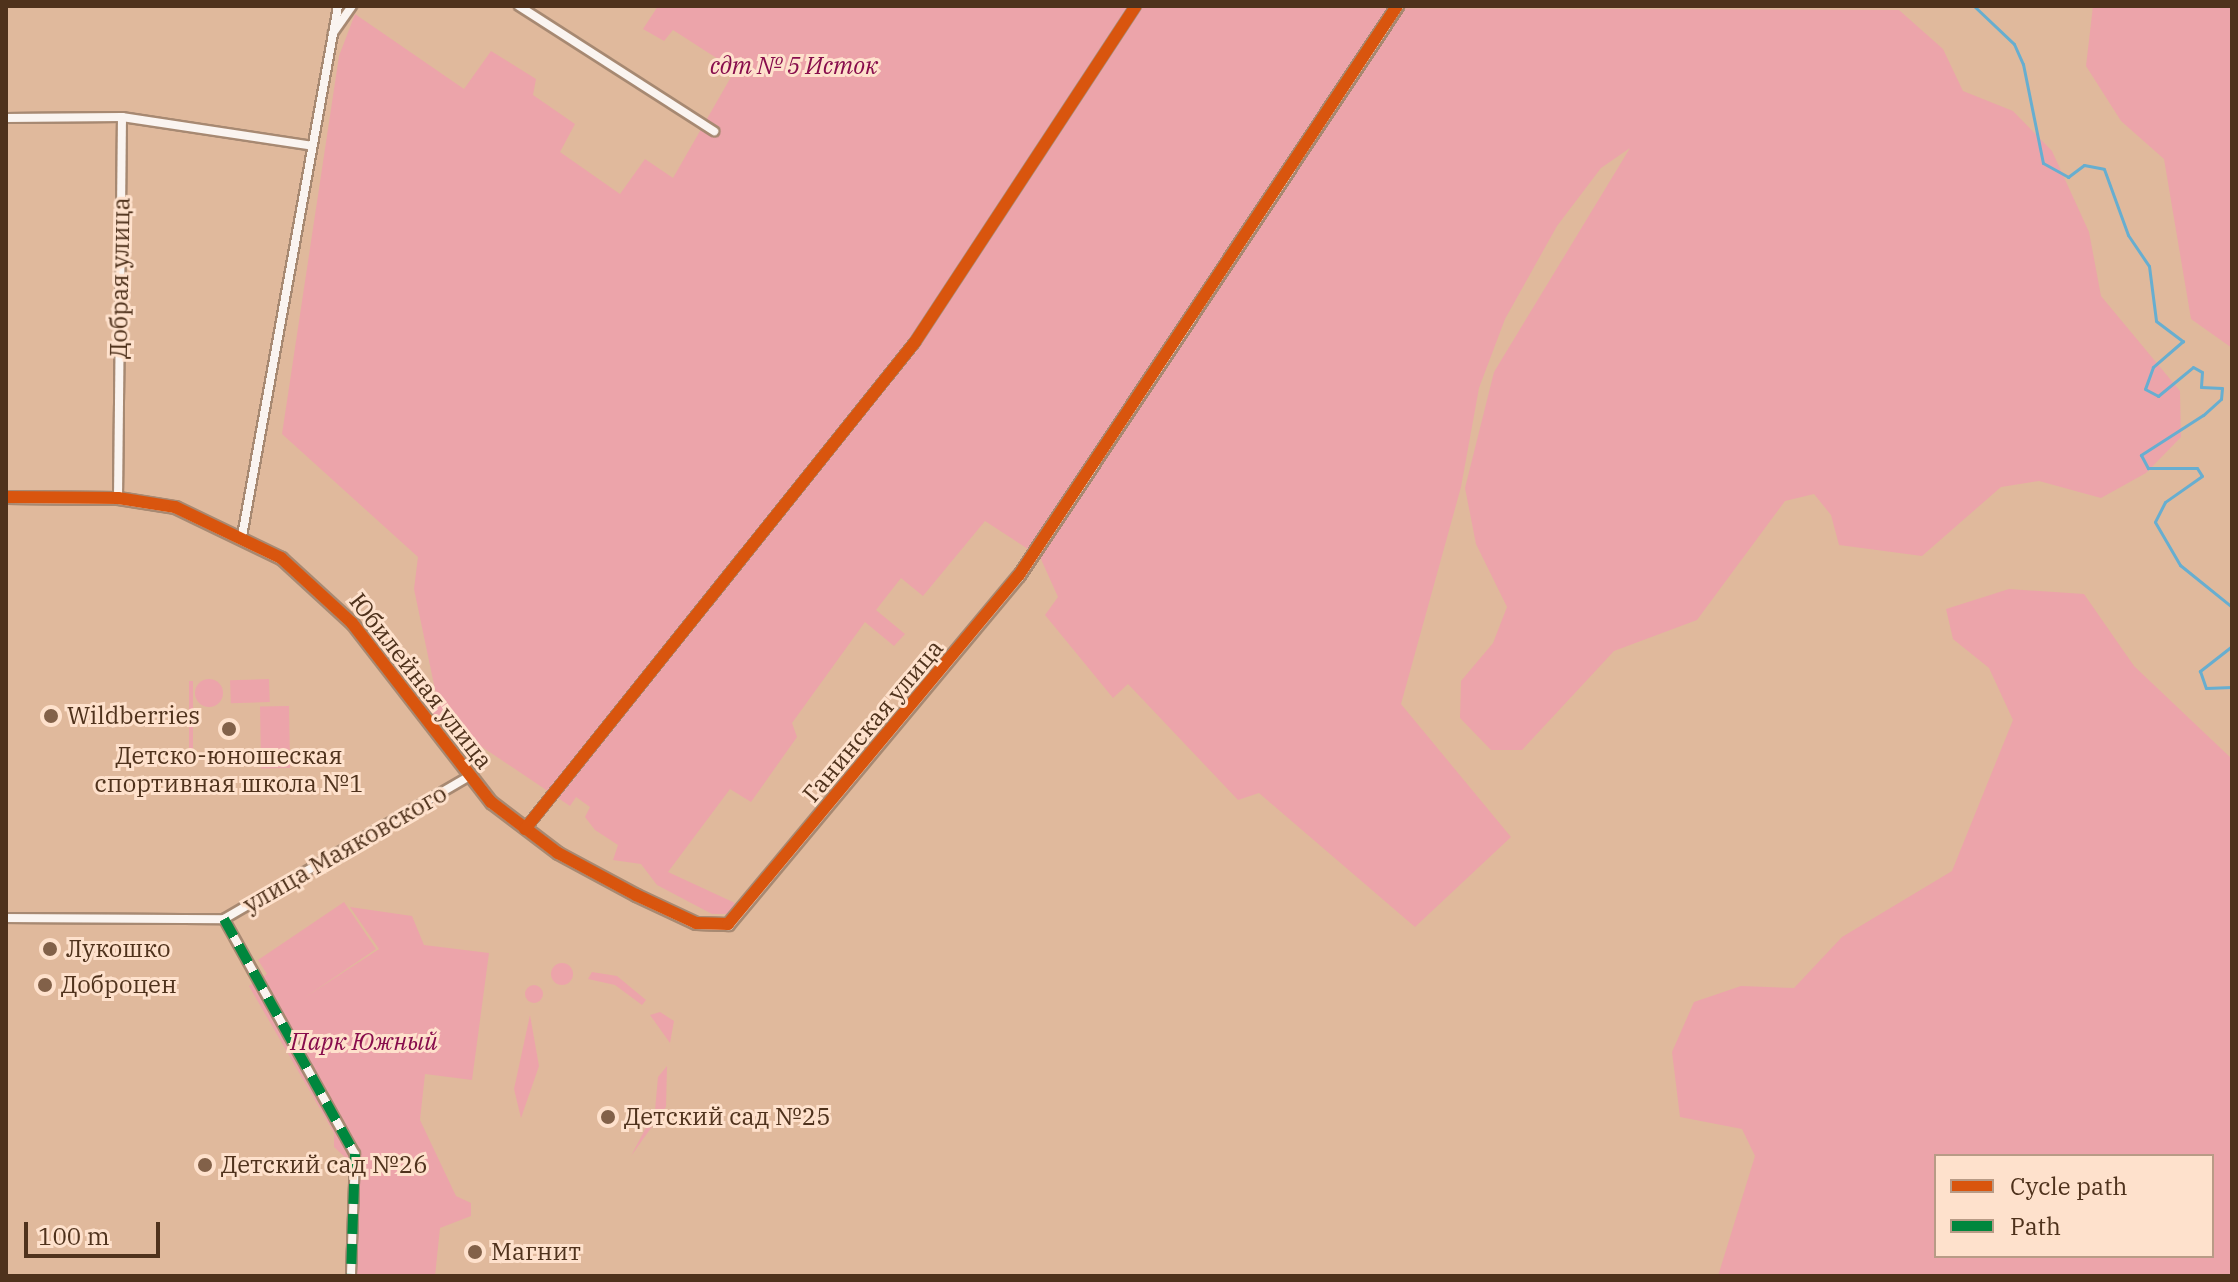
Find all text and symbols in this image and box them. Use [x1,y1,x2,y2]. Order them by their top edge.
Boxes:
park label: сдт № 5 Исток [710,52,878,80]
street label: Добрая улица [104,197,136,359]
street label: Юбилейная улица [343,587,499,775]
street label: Ганинская улица [797,634,949,808]
place label: Wildberries [67,702,200,730]
marker: Wildberries [42,707,60,725]
marker: Детско-юношеская спортивная школа №1 [220,720,238,738]
place label: Детско-юношеская спортивная школа №1 [94,742,364,798]
street label: улица Маяковского [238,779,452,919]
place label: Лукошко [66,935,170,963]
marker: Лукошко [41,940,59,958]
place label: Доброцен [61,971,177,999]
marker: Доброцен [36,976,54,994]
park label: Парк Южный [290,1028,438,1056]
place label: Детский сад №25 [624,1103,831,1131]
marker: Детский сад №25 [599,1108,617,1126]
place label: Детский сад №26 [221,1151,428,1179]
legend [1934,1154,2214,1258]
marker: Детский сад №26 [196,1156,214,1174]
text: Cycle path [2010,1170,2127,1202]
scale bar [28,1206,164,1256]
text: Path [2010,1210,2061,1242]
text: 100 m [38,1220,110,1252]
place label: Магнит [491,1238,581,1266]
marker: Магнит [466,1243,484,1261]

